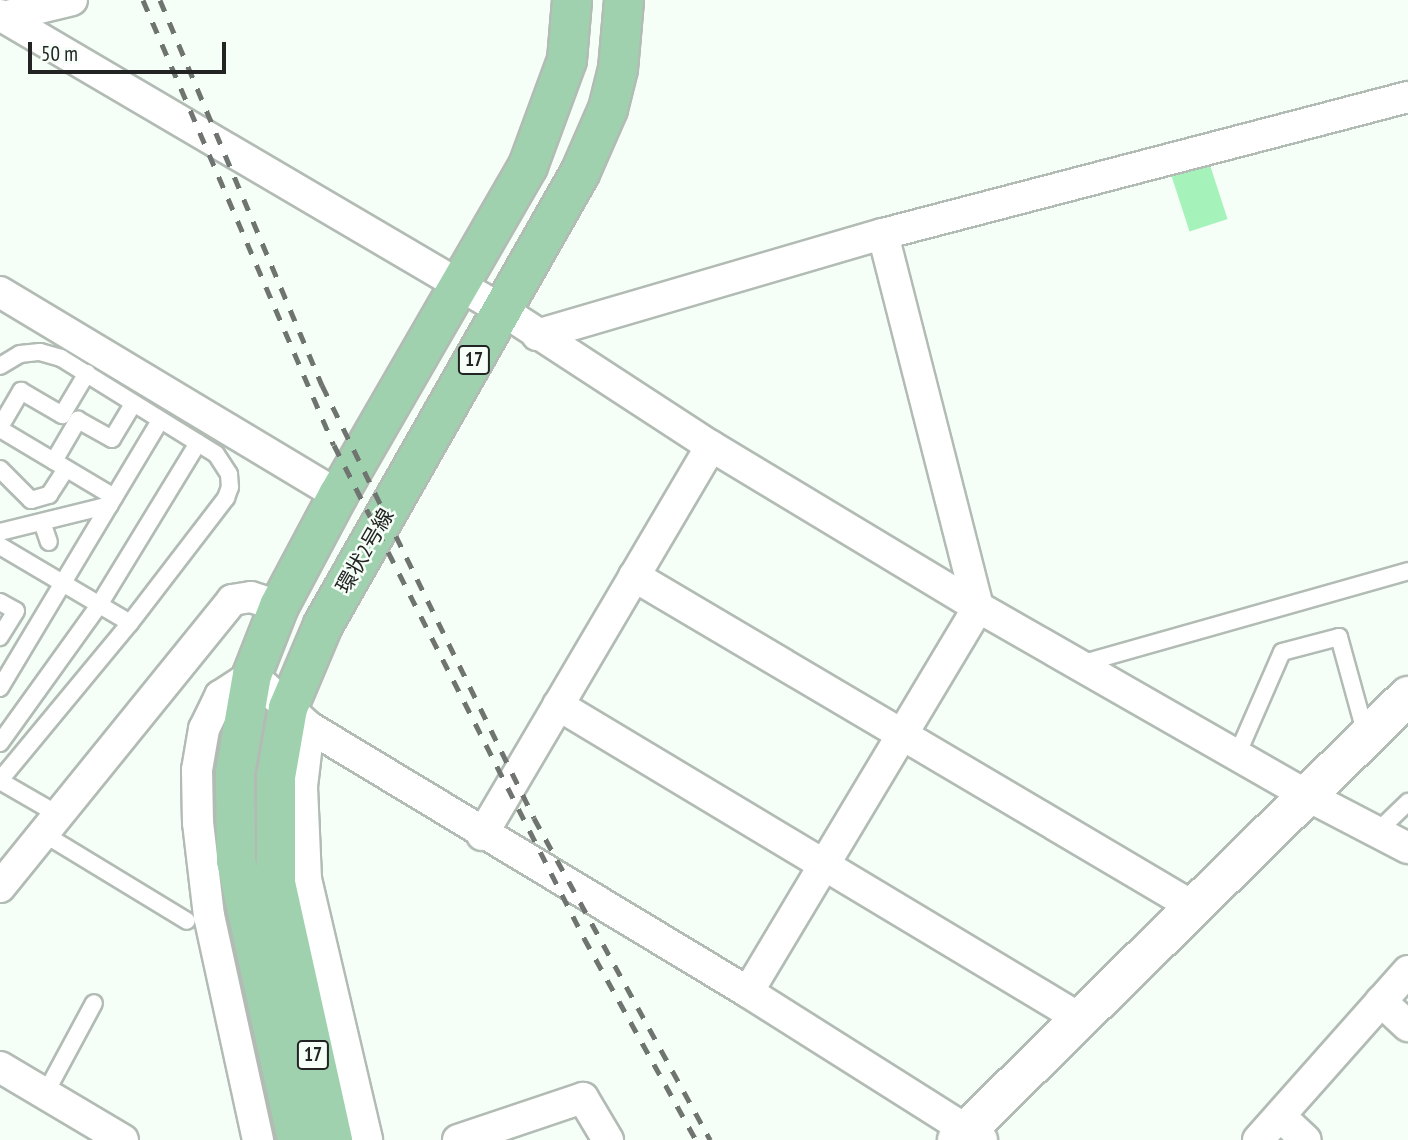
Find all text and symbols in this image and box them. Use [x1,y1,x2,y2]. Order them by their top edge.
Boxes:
scale bar [32,28,229,72]
text: 50 m [41,40,78,67]
road number: 17 [456,344,491,376]
street label: 環状2号線 [331,504,399,598]
road number: 17 [296,1040,330,1070]

